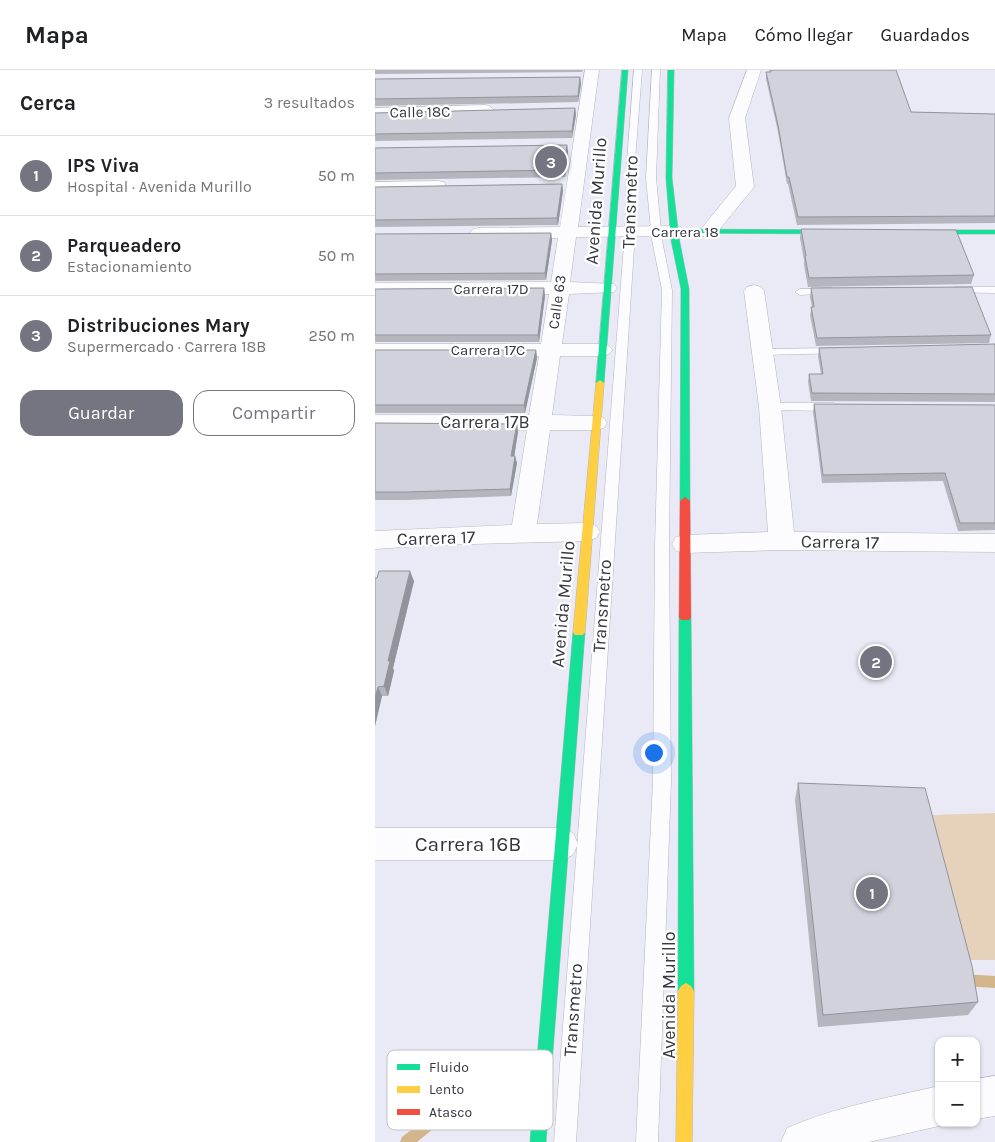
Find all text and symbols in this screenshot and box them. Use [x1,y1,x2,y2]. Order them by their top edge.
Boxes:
text: Mapa [25,21,89,49]
text: Mapa [681,24,727,46]
text: Cómo llegar [755,24,853,46]
text: Guardados [881,24,970,46]
text: Cerca [20,91,76,115]
text: 3 resultados [264,93,355,112]
street label: Calle 18C [390,102,450,122]
street label: Avenida Murillo [581,137,611,265]
pin: 3 [535,143,567,181]
text: IPS Viva [67,155,139,177]
street label: Transmetro [617,155,643,249]
text: 1 [33,166,39,185]
text: 50 m [318,166,355,185]
text: Hospital · Avenida Murillo [67,177,252,196]
street label: Carrera 18 [651,223,719,241]
text: Parqueadero [67,235,181,257]
text: 2 [31,246,41,265]
text: 50 m [318,246,355,265]
text: Estacionamiento [67,257,192,276]
street label: Calle 63 [544,274,570,330]
street label: Carrera 17D [453,280,529,298]
text: Distribuciones Mary [67,315,250,337]
text: 3 [31,326,41,345]
text: 250 m [308,326,355,345]
text: Supermercado · Carrera 18B [67,337,266,356]
street label: Carrera 17C [451,341,525,359]
button: Guardar [20,390,183,436]
button: Compartir [193,390,355,436]
street label: Carrera 17B [440,411,530,433]
street label: Carrera 17 [396,526,476,550]
street label: Carrera 17 [801,530,880,554]
street label: Avenida Murillo [546,540,580,668]
street label: Transmetro [588,559,616,653]
pin: 2 [860,643,892,681]
your location [641,740,667,766]
street label: Carrera 16B [415,832,521,856]
pin: 1 [856,874,888,912]
street label: Avenida Murillo [658,931,680,1059]
street label: Transmetro [559,963,587,1057]
map controls [935,1037,980,1127]
button: + [935,1037,980,1082]
legend [387,1050,553,1130]
text: Fluido [429,1059,469,1076]
text: Lento [429,1081,464,1098]
button: − [935,1082,980,1127]
text: Atasco [429,1104,472,1121]

